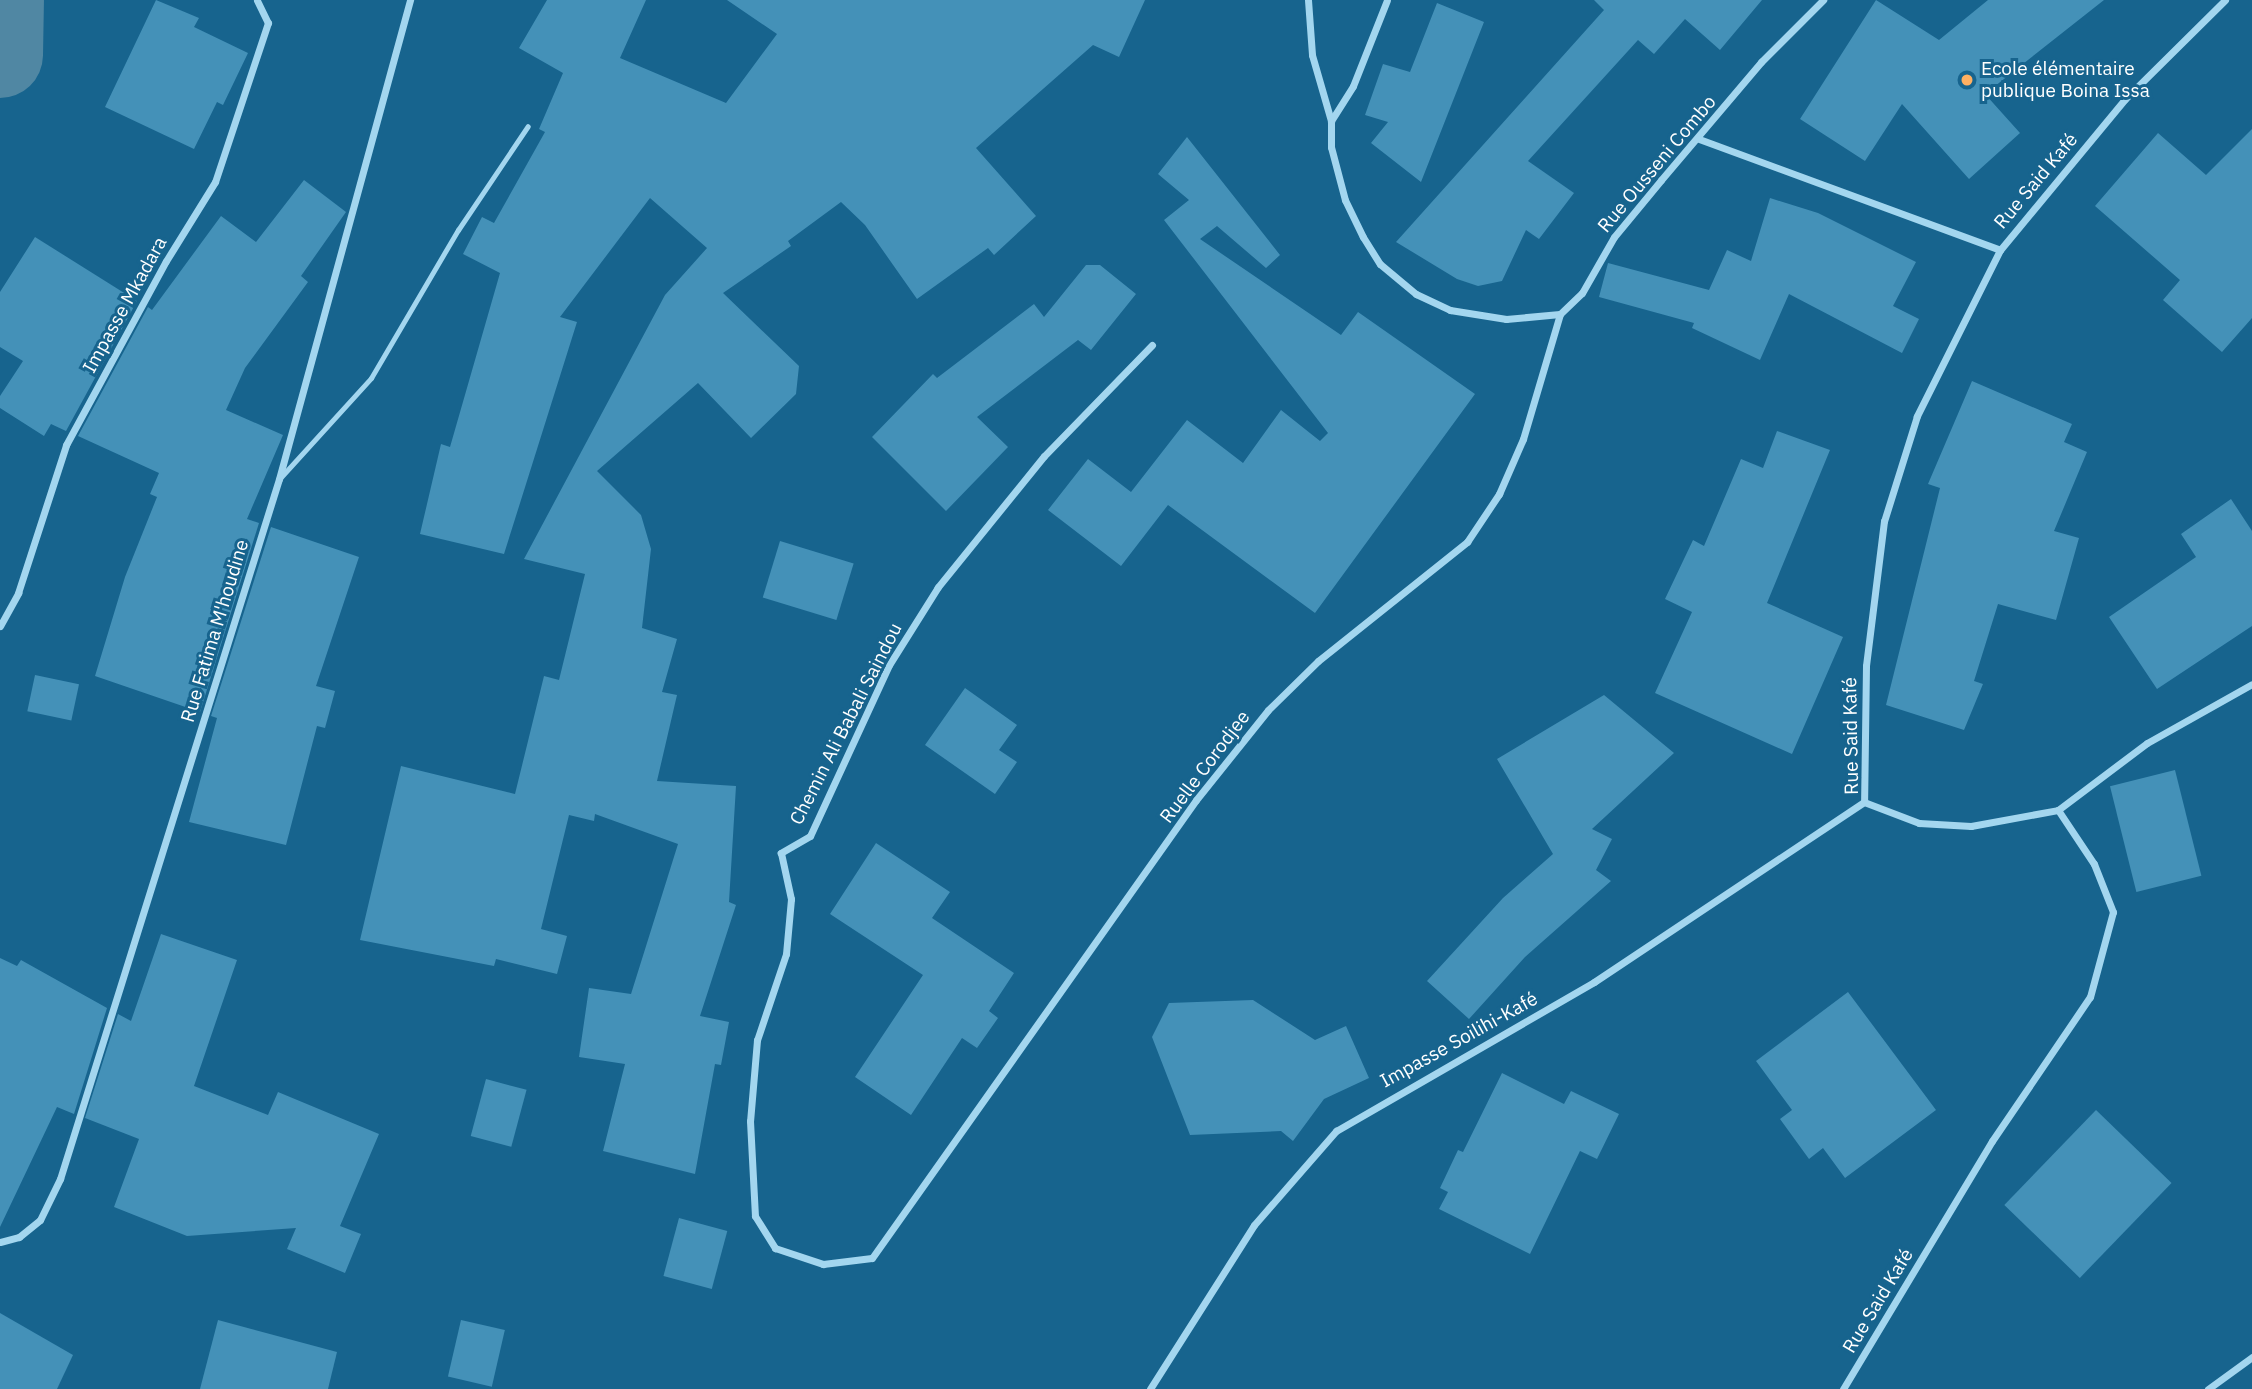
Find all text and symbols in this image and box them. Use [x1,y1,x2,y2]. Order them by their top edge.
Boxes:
place label: Ecole élémentaire publique Boina Issa [1981,58,2150,102]
marker: Ecole élémentaire publique Boina Issa [1959,72,1975,88]
street label: Rue Ousseni Combo [1593,91,1721,237]
street label: Rue Said Kafé [1989,129,2083,233]
street label: Impasse Mkadara [78,233,172,377]
street label: Rue Fatima M'houdine [176,537,254,725]
street label: Chemin Ali Babali Saindou [785,619,907,829]
street label: Rue Said Kafé [1839,677,1863,795]
street label: Ruelle Corodjee [1155,706,1255,828]
street label: Impasse Soilihi-Kafé [1376,987,1542,1093]
street label: Rue Said Kafé [1838,1245,1918,1357]

